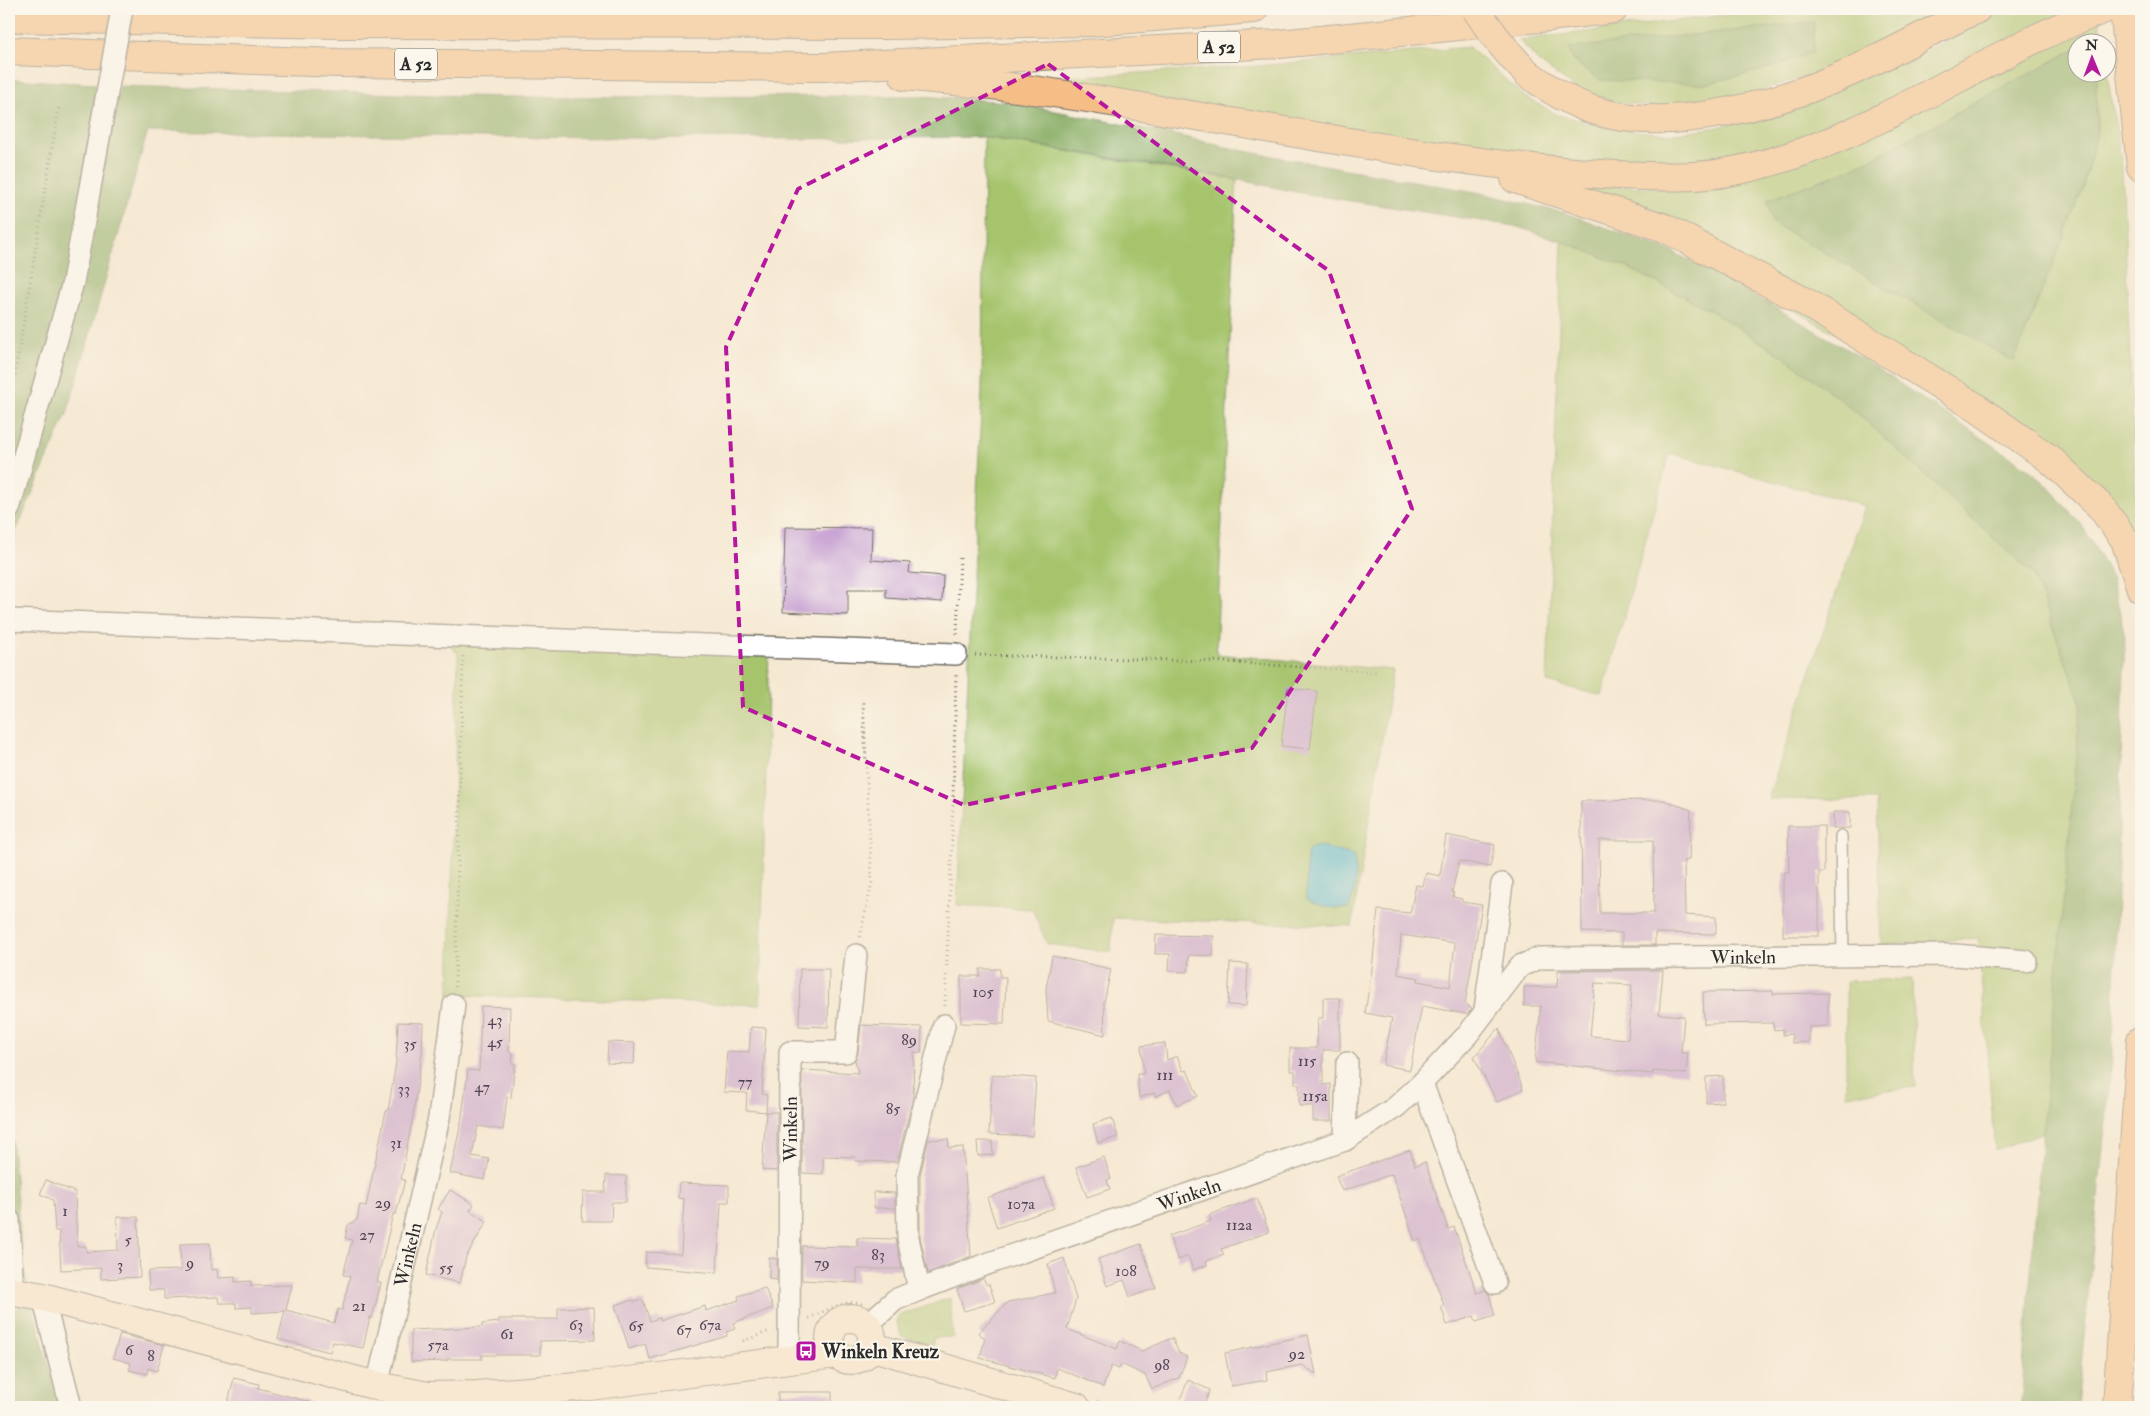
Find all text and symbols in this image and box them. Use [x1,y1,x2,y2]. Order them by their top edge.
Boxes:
road number: A 52 [1198,32,1240,62]
north arrow [2068,32,2118,82]
text: N [2084,37,2099,54]
road number: A 52 [395,49,437,80]
street label: Winkeln [1709,945,1776,970]
house number: 105 [973,982,993,1002]
house number: 43 [488,1010,502,1030]
house number: 89 [901,1030,917,1050]
house number: 45 [487,1032,503,1052]
house number: 35 [403,1034,417,1054]
house number: 115 [1298,1051,1316,1071]
house number: 111 [1156,1065,1174,1085]
house number: 77 [738,1072,753,1092]
house number: 47 [474,1077,490,1097]
house number: 33 [398,1079,410,1099]
house number: 115a [1303,1086,1328,1106]
street label: Winkeln [779,1096,803,1163]
house number: 85 [886,1099,900,1119]
house number: 31 [390,1133,402,1153]
street label: Winkeln [1153,1173,1224,1217]
house number: 29 [375,1193,391,1213]
house number: 107a [1007,1194,1035,1214]
house number: 1 [62,1201,68,1221]
house number: 112a [1226,1215,1252,1235]
street label: Winkeln [389,1220,428,1290]
house number: 27 [359,1225,375,1245]
house number: 5 [124,1230,132,1250]
house number: 83 [871,1245,885,1265]
house number: 9 [185,1253,194,1273]
house number: 79 [814,1253,830,1273]
house number: 3 [117,1255,123,1275]
house number: 55 [439,1258,453,1278]
house number: 108 [1115,1261,1137,1281]
house number: 21 [352,1296,366,1316]
house number: 63 [569,1315,583,1335]
house number: 67a [699,1315,721,1335]
house number: 65 [628,1316,644,1336]
house number: 67 [676,1320,692,1340]
house number: 61 [500,1324,514,1344]
house number: 57a [428,1335,449,1355]
bus stop icon: Winkeln Kreuz [794,1339,818,1363]
house number: 6 [125,1340,134,1360]
place label: Winkeln Kreuz [821,1340,940,1364]
house number: 92 [1288,1344,1305,1364]
house number: 8 [147,1346,155,1366]
house number: 98 [1153,1355,1170,1375]

